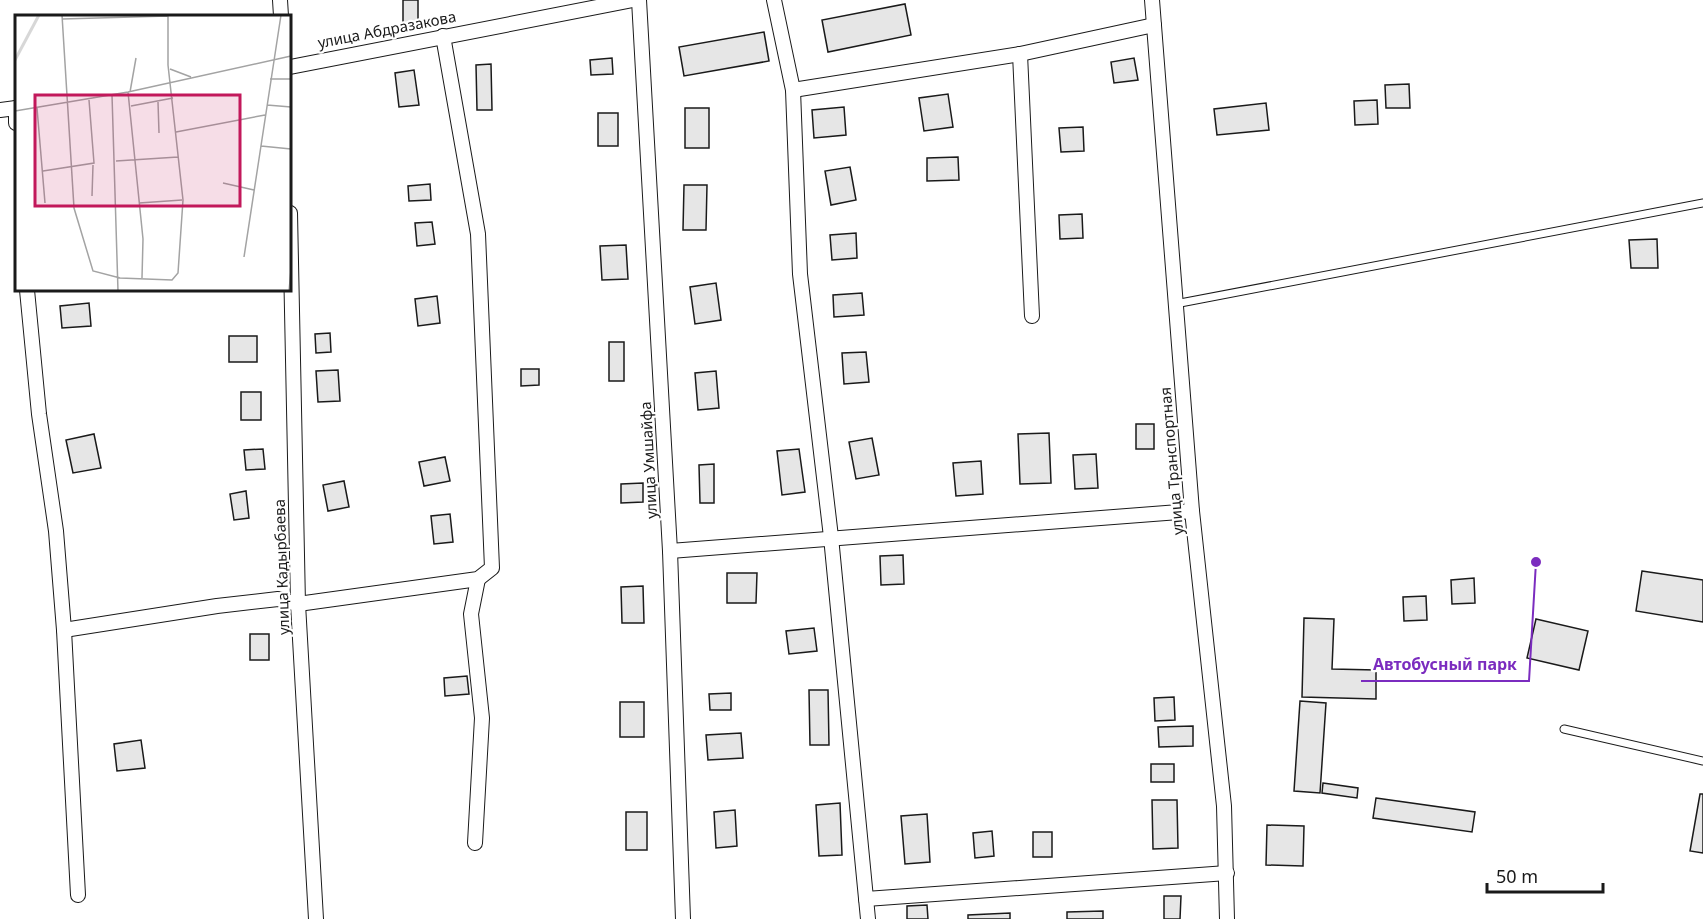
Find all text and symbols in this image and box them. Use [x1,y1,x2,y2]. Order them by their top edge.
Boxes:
street label: улица Абдразакова [316,6,458,52]
inset map [15,15,291,291]
street label: улица Транспортная [1155,386,1187,536]
street label: улица Умшайфа [635,401,661,519]
street label: улица Кадырбаева [269,499,293,635]
callout: Автобусный парк [1361,647,1529,681]
text: Автобусный парк [1373,653,1517,675]
scale bar [1487,856,1602,894]
text: 50 m [1496,864,1538,888]

